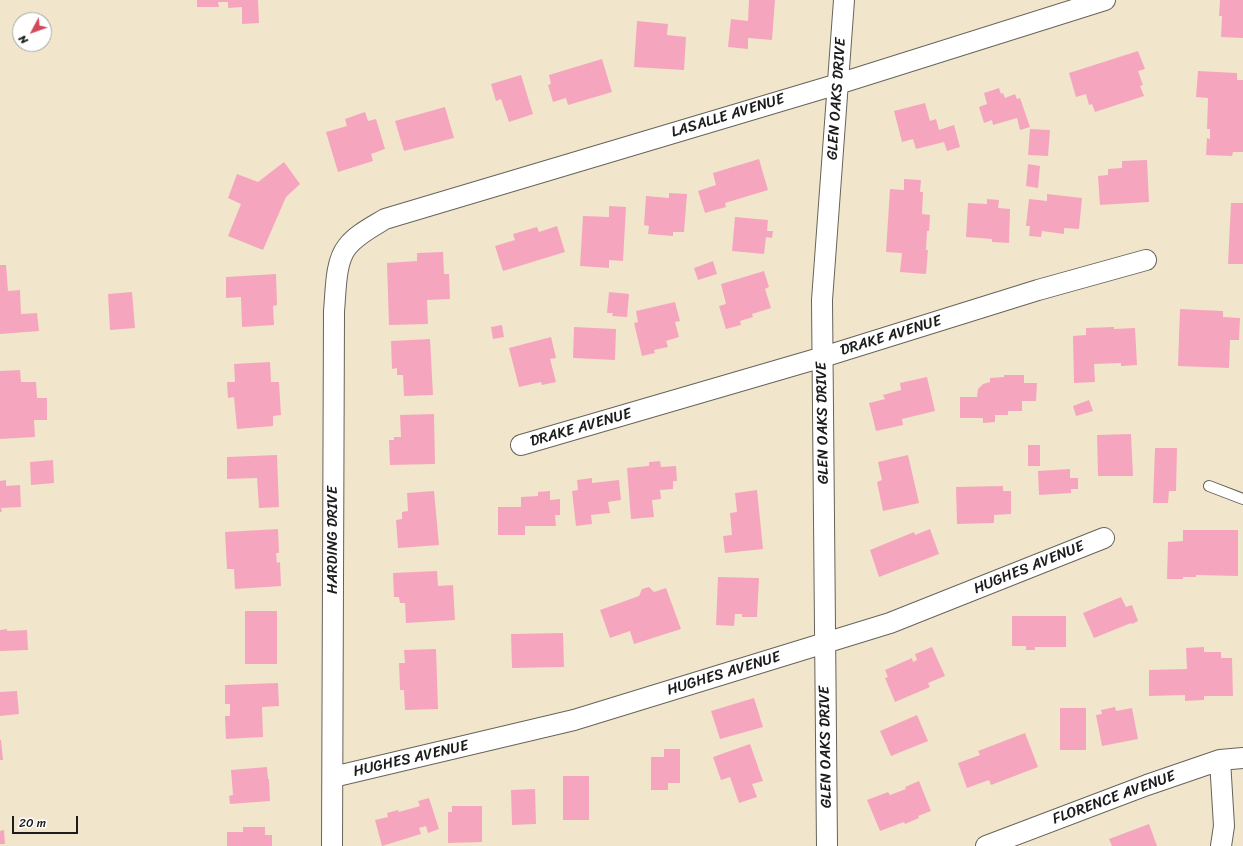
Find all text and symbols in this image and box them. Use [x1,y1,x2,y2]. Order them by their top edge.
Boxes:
north arrow [12,12,52,52]
text: N [14,30,33,49]
street label: GLEN OAKS DRIVE [824,37,850,161]
street label: LASALLE AVENUE [669,90,787,142]
street label: DRAKE AVENUE [838,312,944,360]
street label: GLEN OAKS DRIVE [813,362,833,484]
street label: DRAKE AVENUE [528,405,634,451]
street label: HARDING DRIVE [324,486,342,594]
street label: HUGHES AVENUE [971,538,1087,598]
street label: HUGHES AVENUE [665,648,783,700]
street label: GLEN OAKS DRIVE [816,686,836,808]
street label: HUGHES AVENUE [352,737,470,781]
street label: FLORENCE AVENUE [1050,767,1178,829]
scale bar [14,808,80,834]
text: 20 m [19,812,46,834]

